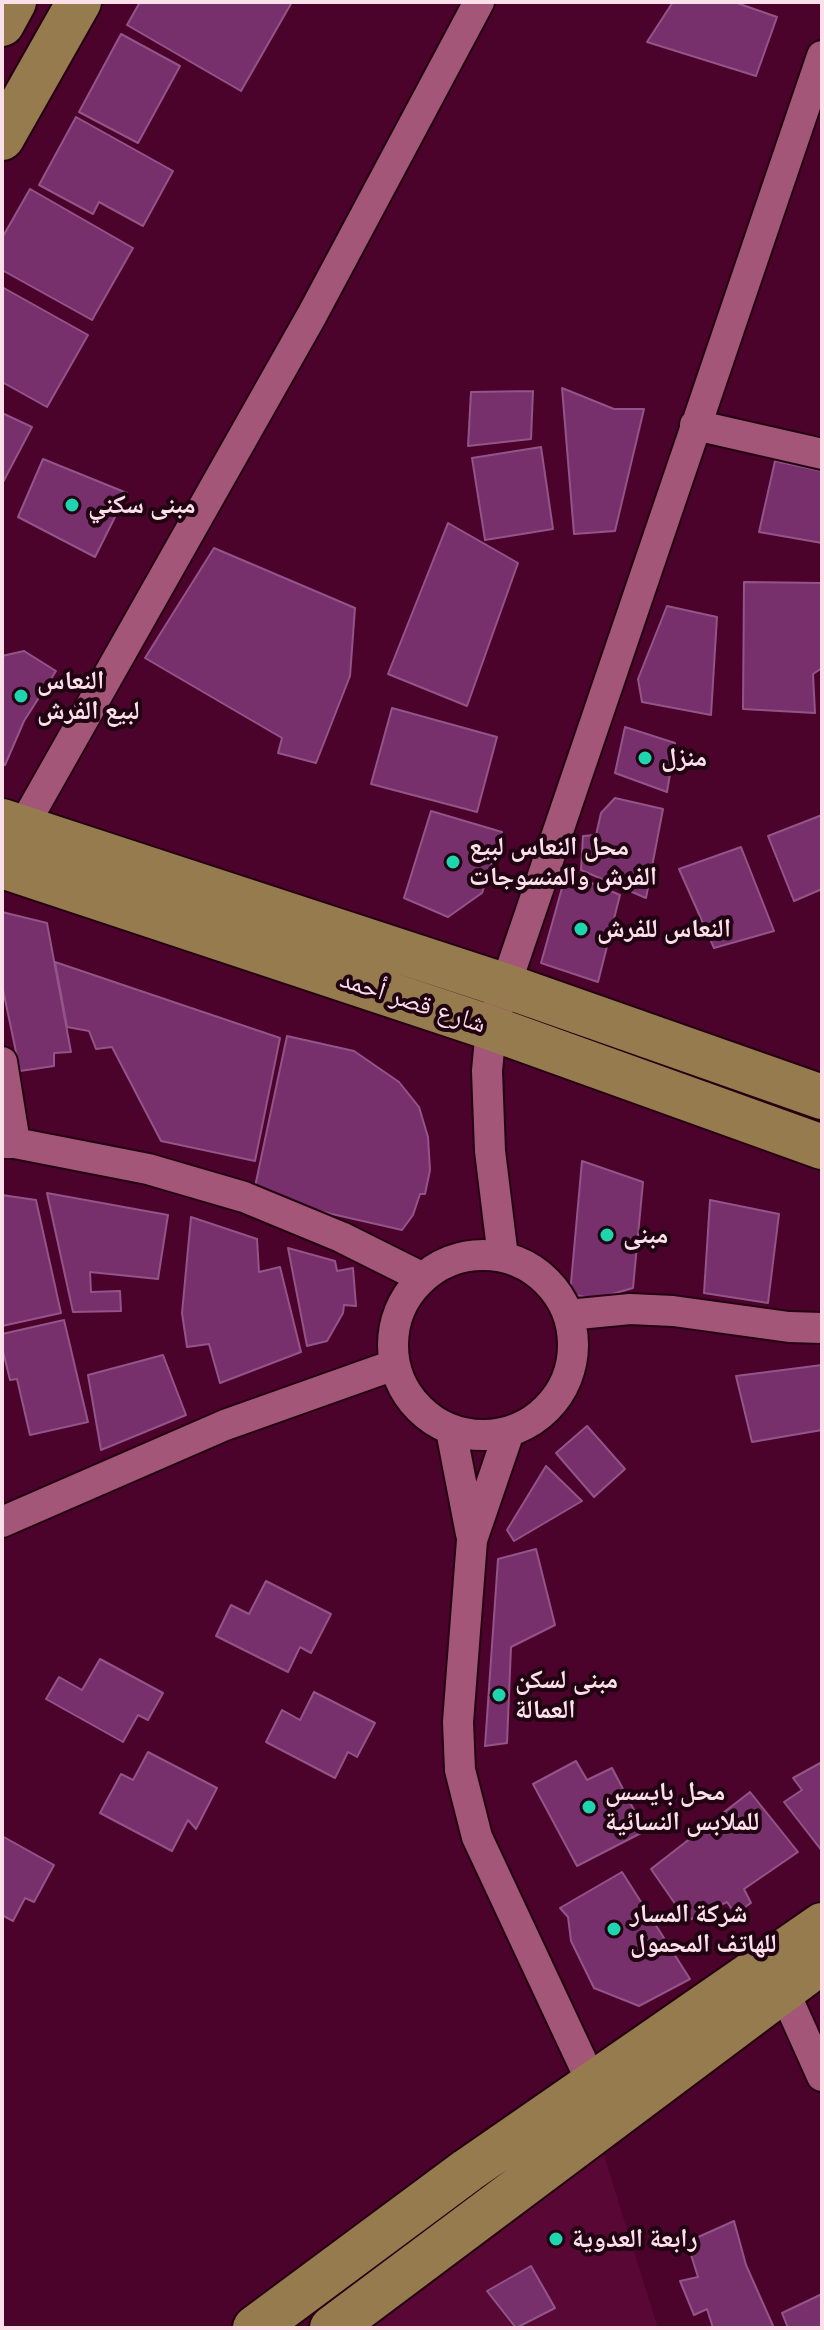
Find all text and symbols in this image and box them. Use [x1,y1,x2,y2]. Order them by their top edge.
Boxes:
place label: مبنى سكني [88,489,195,521]
marker: مبنى سكني [63,496,81,514]
place label: النعاس لبيع الفرش [37,665,140,726]
marker: النعاس لبيع الفرش [12,687,30,705]
place label: منزل [661,742,707,774]
marker: منزل [636,749,654,767]
place label: محل النعاس لبيع الفرش والمنسوجات [469,831,657,892]
marker: محل النعاس لبيع الفرش والمنسوجات [444,853,462,871]
place label: النعاس للفرش [597,913,731,945]
marker: النعاس للفرش [572,920,590,938]
street label: شارع قصر أحمد [336,964,490,1040]
place label: مبنى [623,1219,668,1251]
marker: مبنى [598,1226,616,1244]
place label: مبنى لسكن العمالة [515,1664,618,1726]
marker: مبنى لسكن العمالة [490,1686,508,1704]
place label: محل بايسس للملابس النسائية [605,1776,759,1838]
marker: محل بايسس للملابس النسائية [580,1798,598,1816]
place label: شركة المسار للهاتف المحمول [630,1898,777,1960]
marker: شركة المسار للهاتف المحمول [605,1920,623,1938]
place label: رابعة العدوية [572,2223,697,2255]
marker: رابعة العدوية [547,2230,565,2248]

